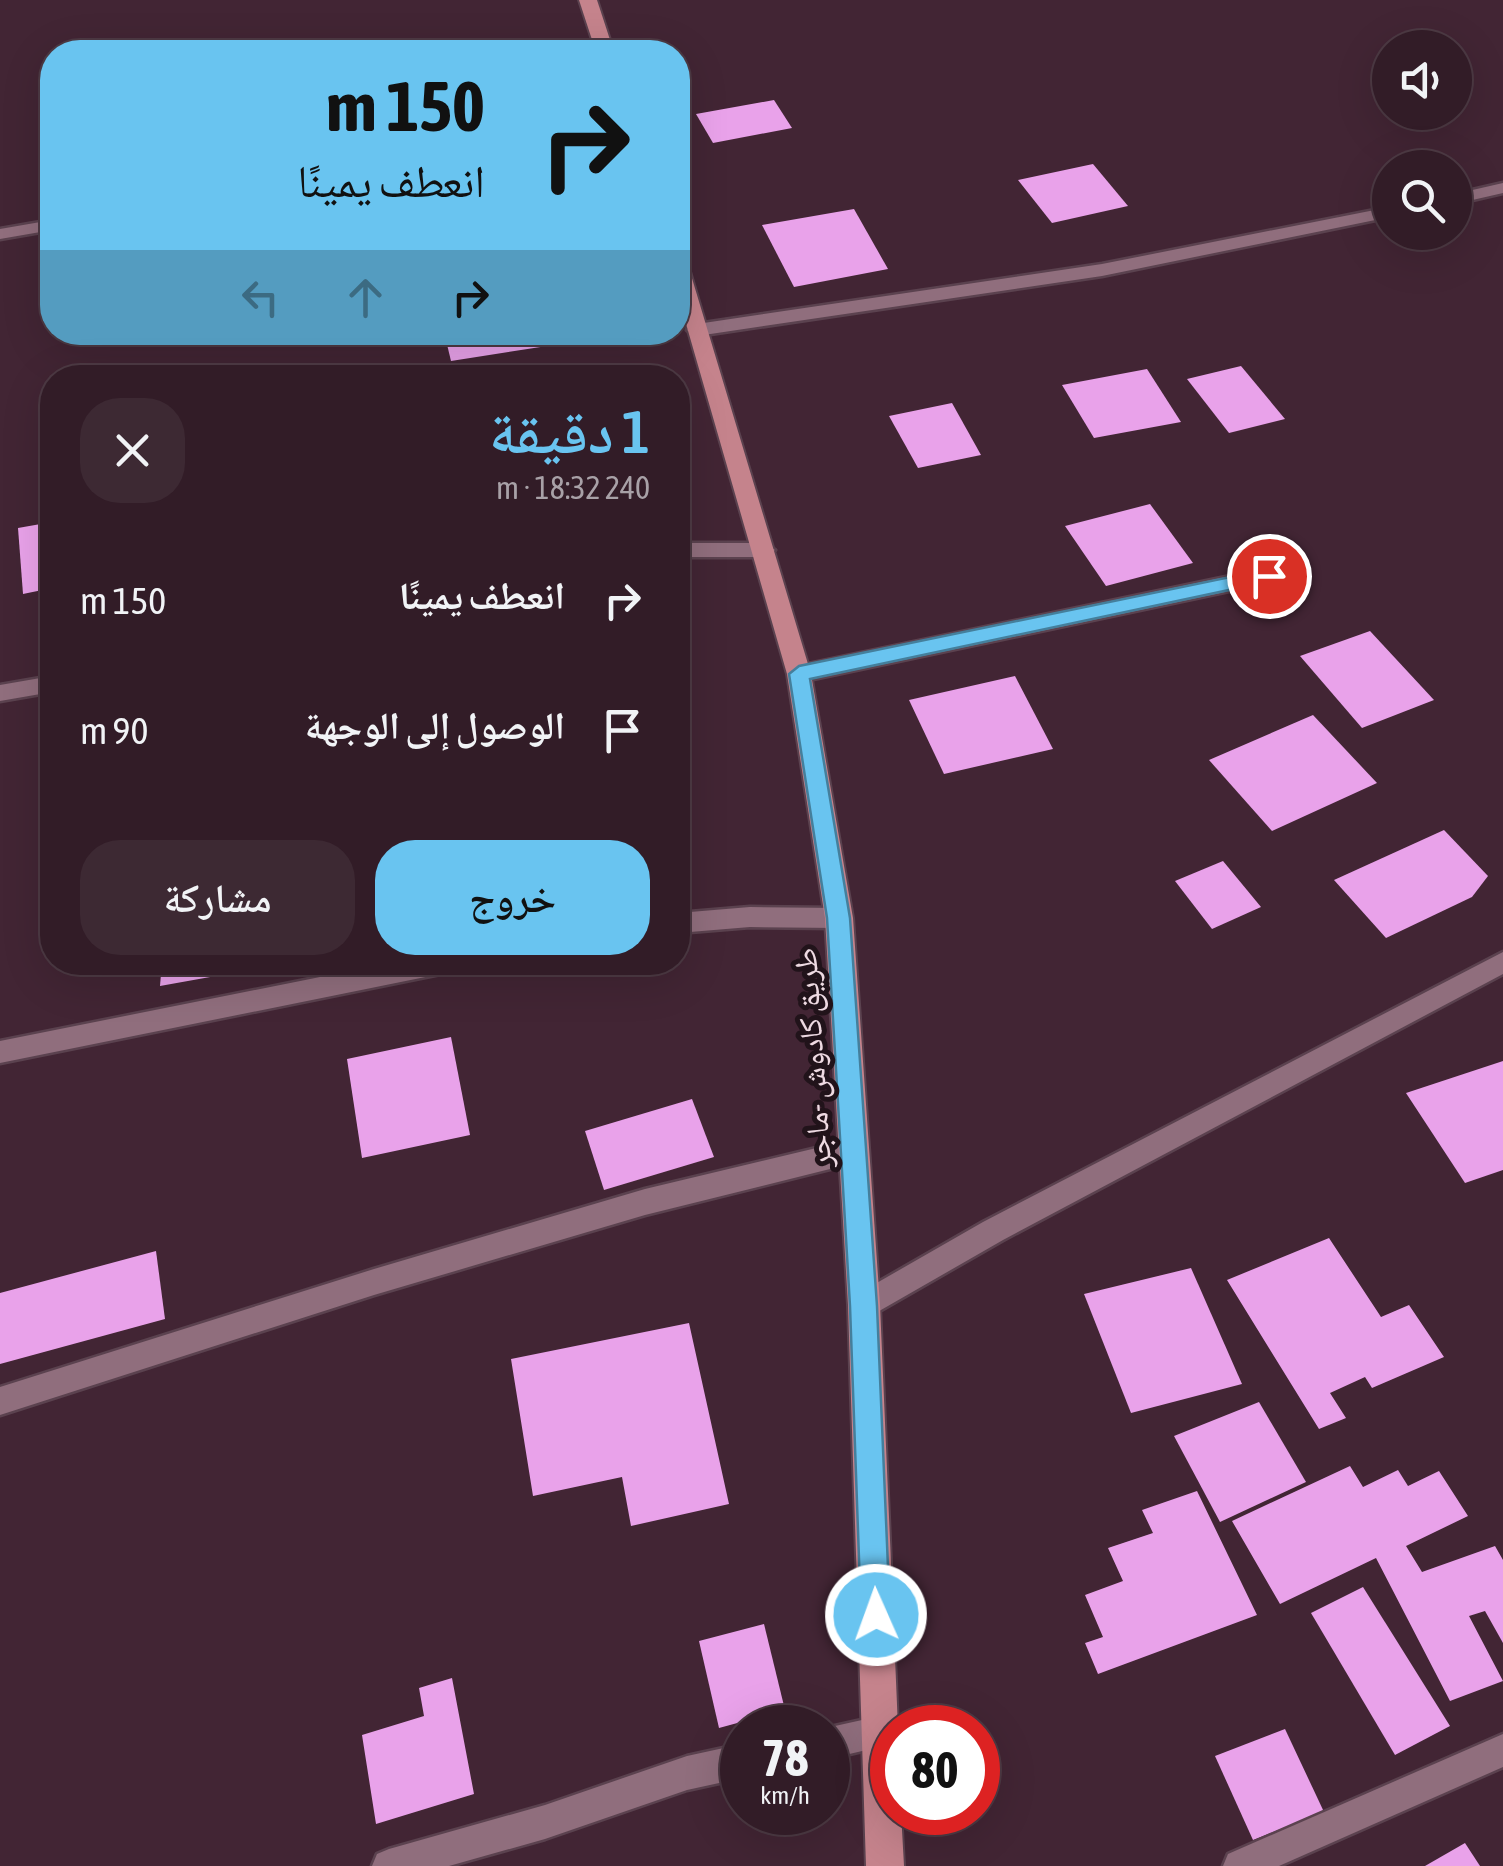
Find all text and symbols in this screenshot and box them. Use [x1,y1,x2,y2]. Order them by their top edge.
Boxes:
map controls [1372,30,1472,250]
button: sound [1372,30,1472,130]
text: 150 m [326,66,485,146]
icon: right [520,80,650,210]
button: search [1372,150,1472,250]
text: انعطف يمينًا [297,155,485,207]
icon: left [233,270,288,325]
icon: ahead [338,270,393,325]
icon: right [443,270,498,325]
text: 1 دقيقة [489,397,650,466]
button: close [80,398,185,503]
text: 240 m · 18:32 [496,469,650,506]
pin [1227,534,1312,619]
icon: arrive [1242,549,1297,604]
icon: right [595,573,650,628]
text: انعطف يمينًا [399,574,565,617]
text: 150 m [80,579,166,622]
icon: arrive [595,703,650,758]
text: الوصول إلى الوجهة [305,704,565,747]
text: 90 m [80,709,148,752]
button: مشاركة [80,840,355,955]
button: خروج [375,840,650,955]
street label: طريق كادوش -ماجر [786,947,840,1170]
position arrow [824,1563,928,1667]
speed limit sign: 80 [870,1705,1000,1835]
text: 78 [761,1729,808,1787]
text: km/h [760,1781,810,1809]

